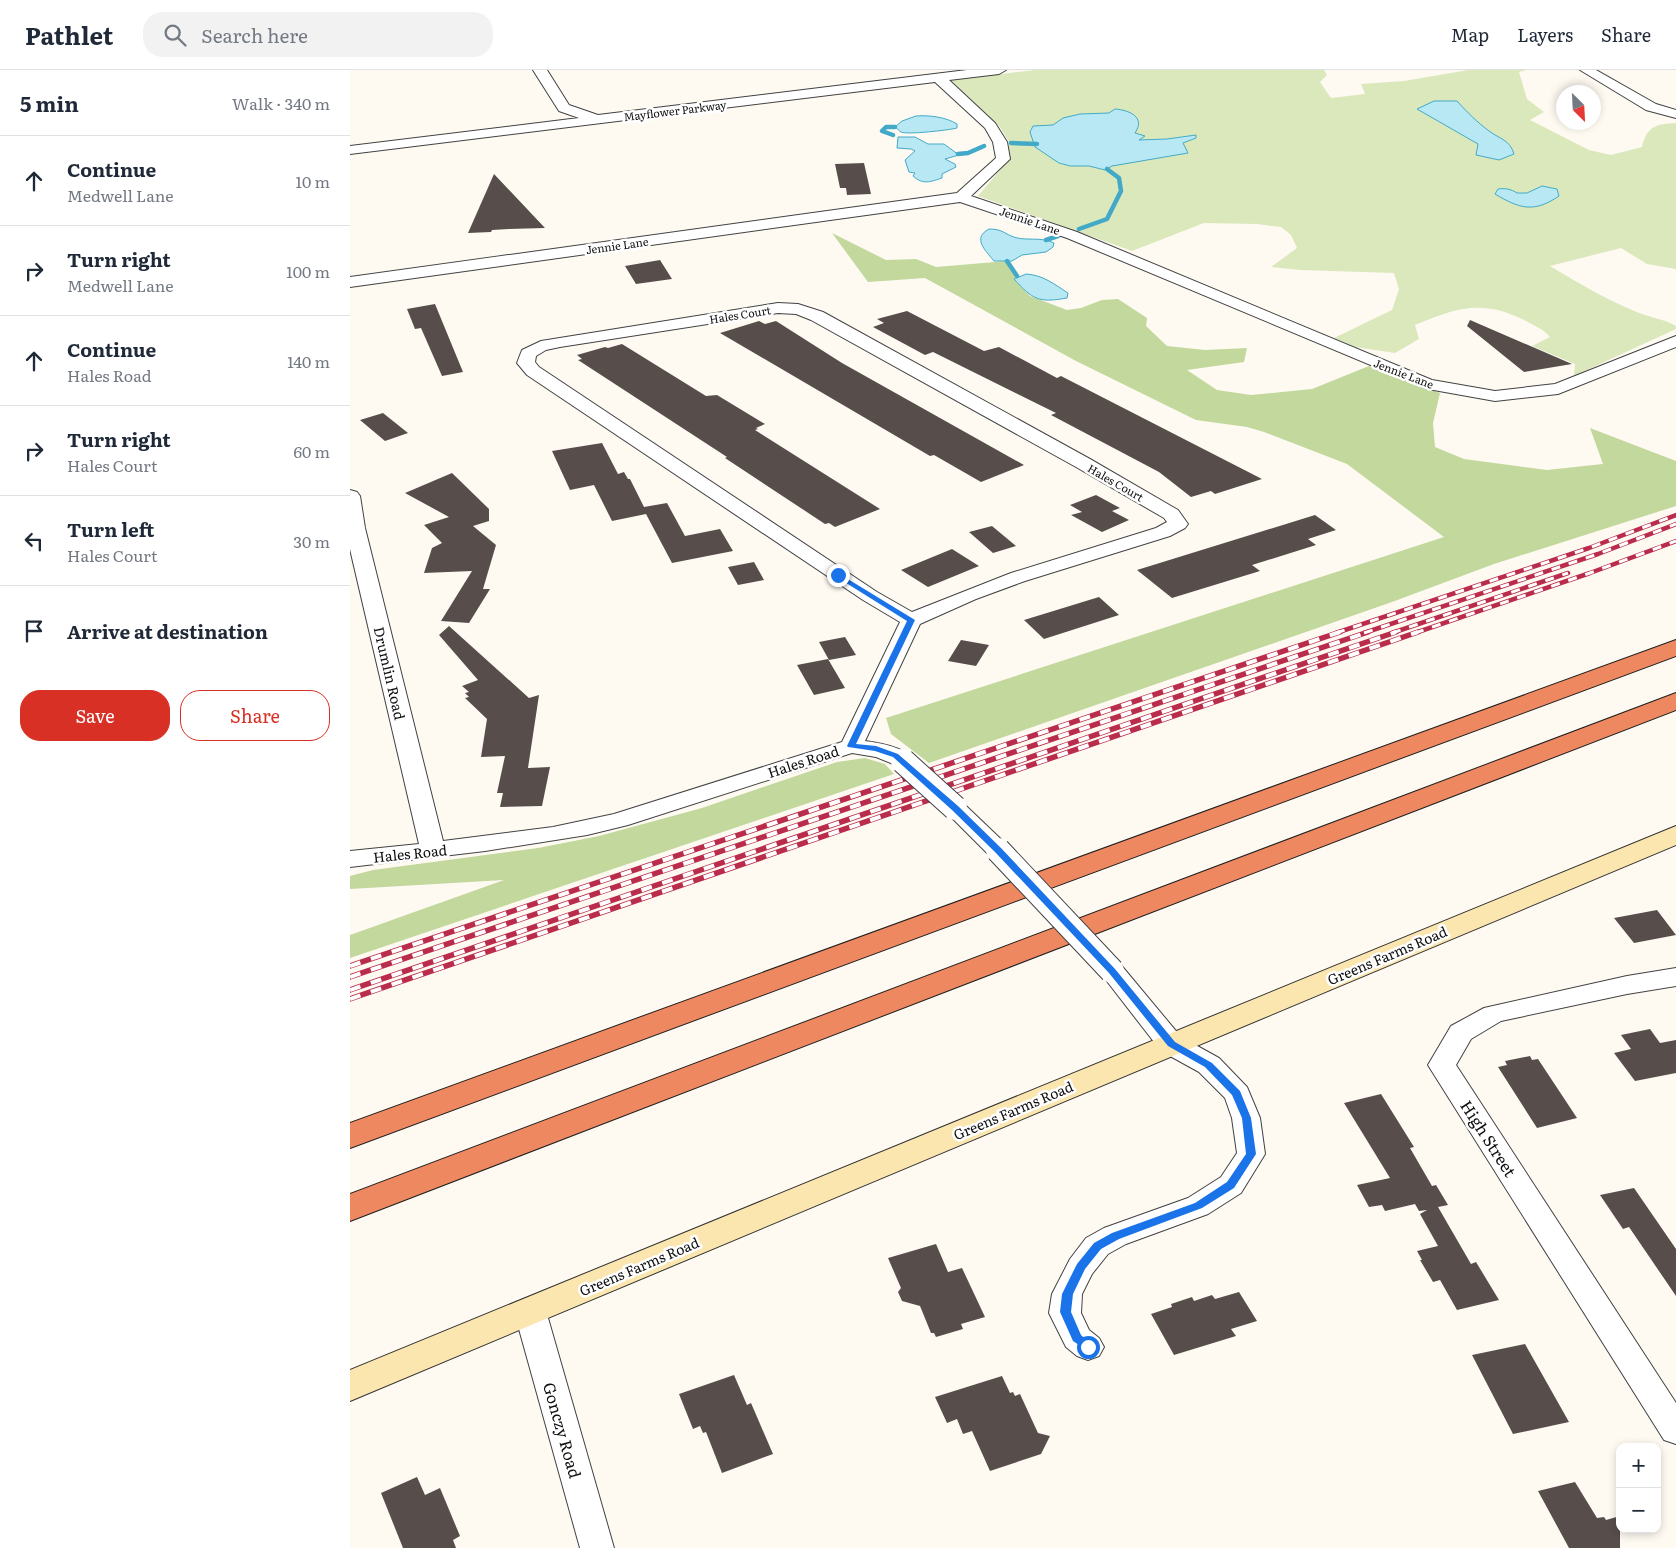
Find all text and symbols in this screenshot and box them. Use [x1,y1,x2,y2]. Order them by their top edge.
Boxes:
search box [143,12,493,57]
text: Pathlet [25,17,113,52]
icon: search [161,21,189,49]
text: Search here [201,21,308,49]
text: Map [1451,21,1489,48]
text: Layers [1517,21,1573,48]
text: Share [1601,21,1651,48]
north arrow [1556,85,1601,130]
text: 5 min [20,87,79,118]
text: Walk · 340 m [232,91,330,115]
street label: Mayflower Parkway [623,96,728,124]
text: Continue [67,155,156,183]
icon: ahead [20,167,48,195]
text: 10 m [296,169,330,193]
text: Medwell Lane [67,183,174,207]
street label: Jennie Lane [998,202,1063,238]
street label: Jennie Lane [585,233,650,257]
text: Turn right [67,245,171,273]
icon: right [20,257,48,285]
text: 100 m [286,259,330,283]
text: Medwell Lane [67,273,174,297]
street label: Hales Court [708,301,772,327]
text: Continue [67,335,156,363]
icon: ahead [20,347,48,375]
text: 140 m [287,349,330,373]
street label: Jennie Lane [1372,354,1437,392]
text: Hales Road [67,363,152,387]
text: Turn right [67,425,171,453]
icon: right [20,437,48,465]
text: 60 m [293,439,330,463]
text: Hales Court [67,453,157,477]
street label: Hales Court [1085,460,1147,505]
text: Turn left [67,515,154,543]
icon: left [20,527,48,555]
text: 30 m [293,529,330,553]
text: Hales Court [67,543,157,567]
route end [827,564,850,587]
icon: arrive [20,617,48,645]
text: Arrive at destination [67,617,268,645]
street label: Drumlin Road [370,624,411,722]
button: Save [20,690,170,741]
button: Share [180,690,330,741]
street label: Hales Road [765,740,842,782]
street label: Hales Road [372,839,448,867]
street label: Greens Farms Road [1324,921,1450,989]
street label: Greens Farms Road [950,1076,1076,1144]
street label: High Street [1455,1095,1523,1182]
street label: Greens Farms Road [576,1232,702,1300]
route start [1077,1336,1100,1359]
street label: Gonczy Road [538,1379,588,1481]
map controls [1616,1443,1661,1533]
button: + [1616,1443,1661,1488]
button: − [1616,1488,1661,1533]

